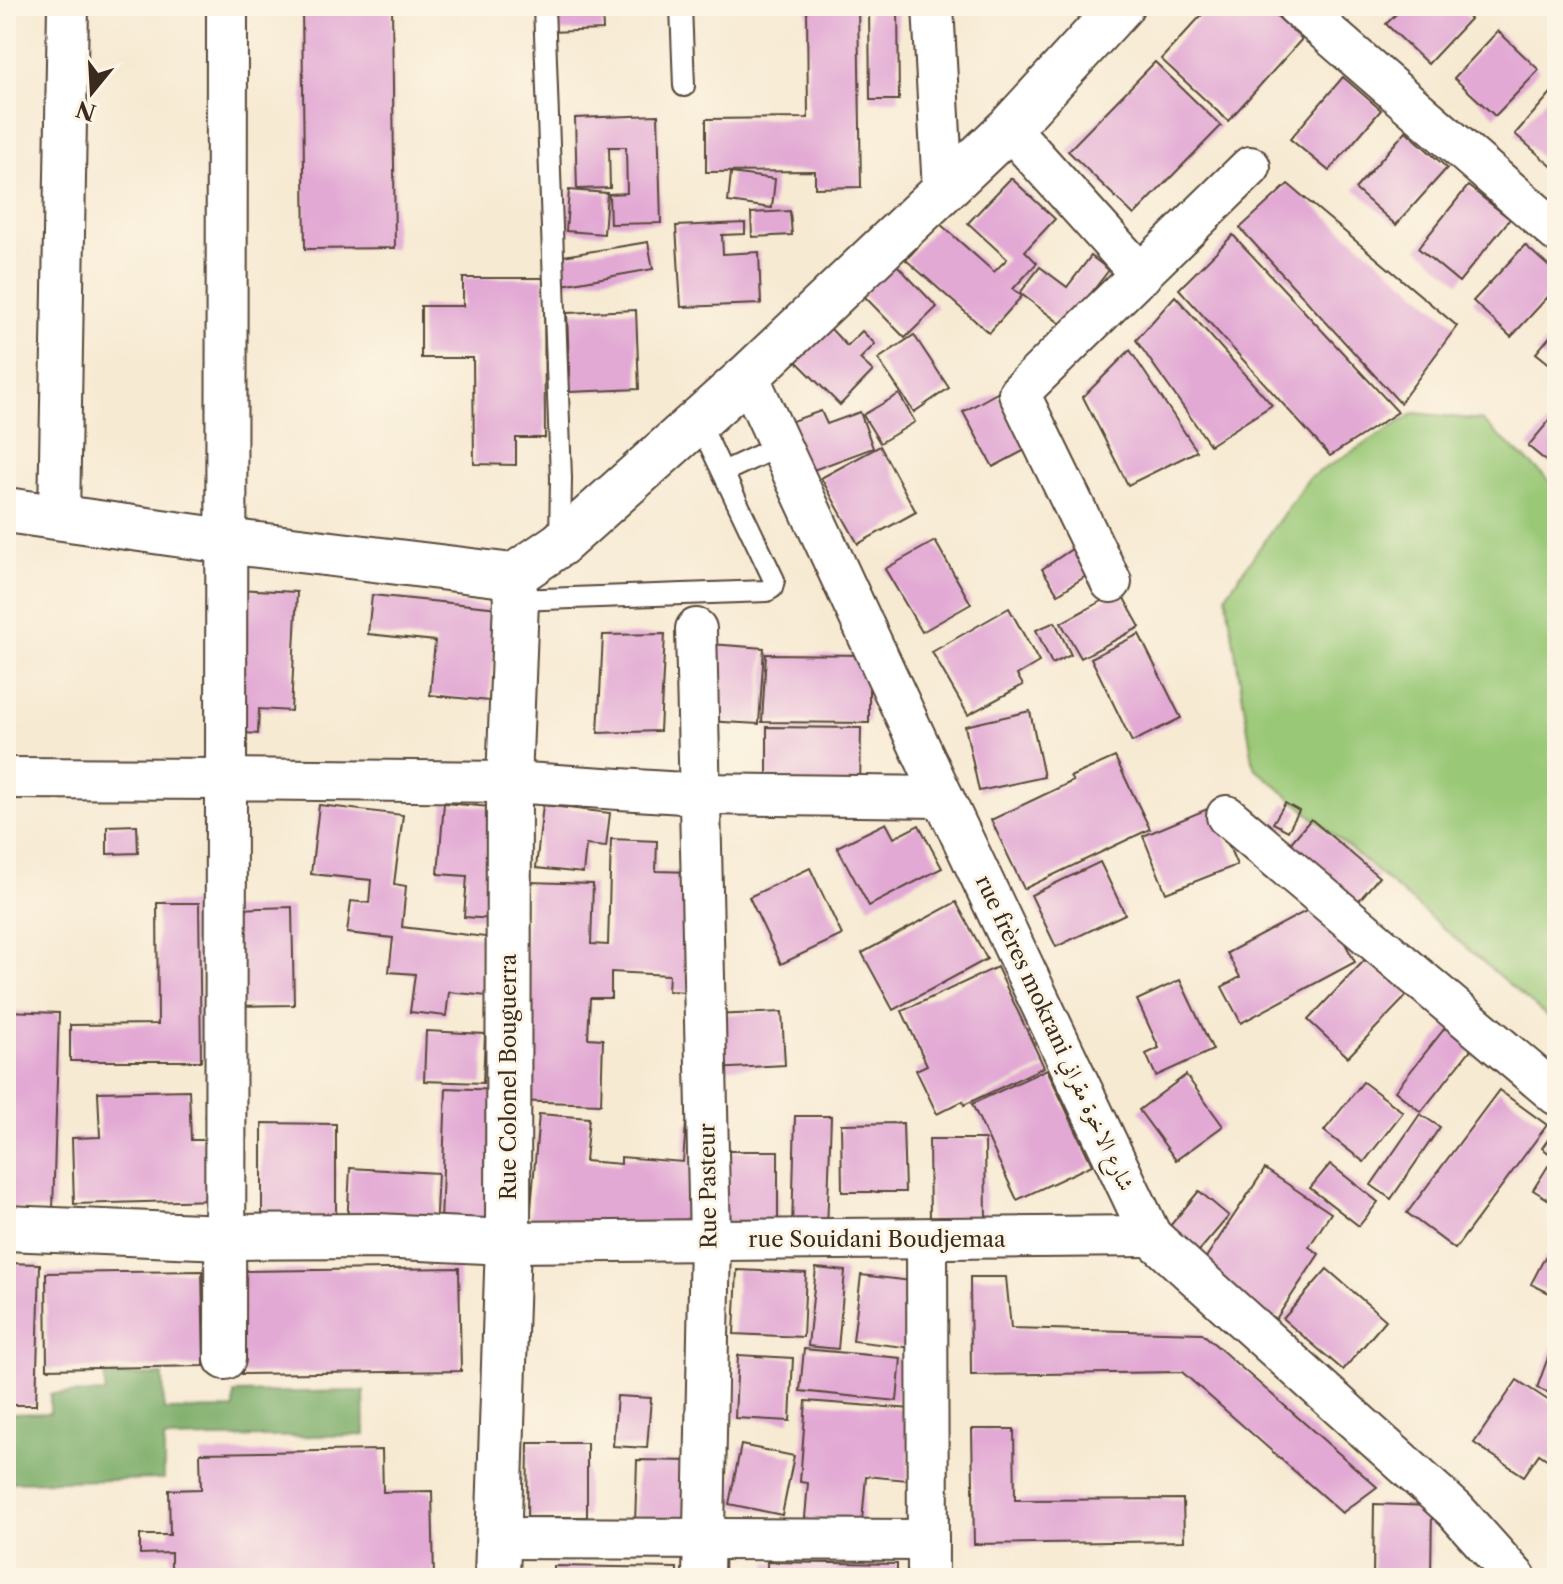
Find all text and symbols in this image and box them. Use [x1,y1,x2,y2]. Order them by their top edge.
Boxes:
north arrow [52,52,132,132]
text: N [73,95,99,126]
street label: rue frères mokrani شارع الاخوة مقراني [965,871,1140,1197]
street label: Rue Colonel Bouguerra [495,953,522,1200]
street label: Rue Pasteur [693,1123,723,1249]
street label: rue Souidani Boudjemaa [748,1226,1006,1253]

